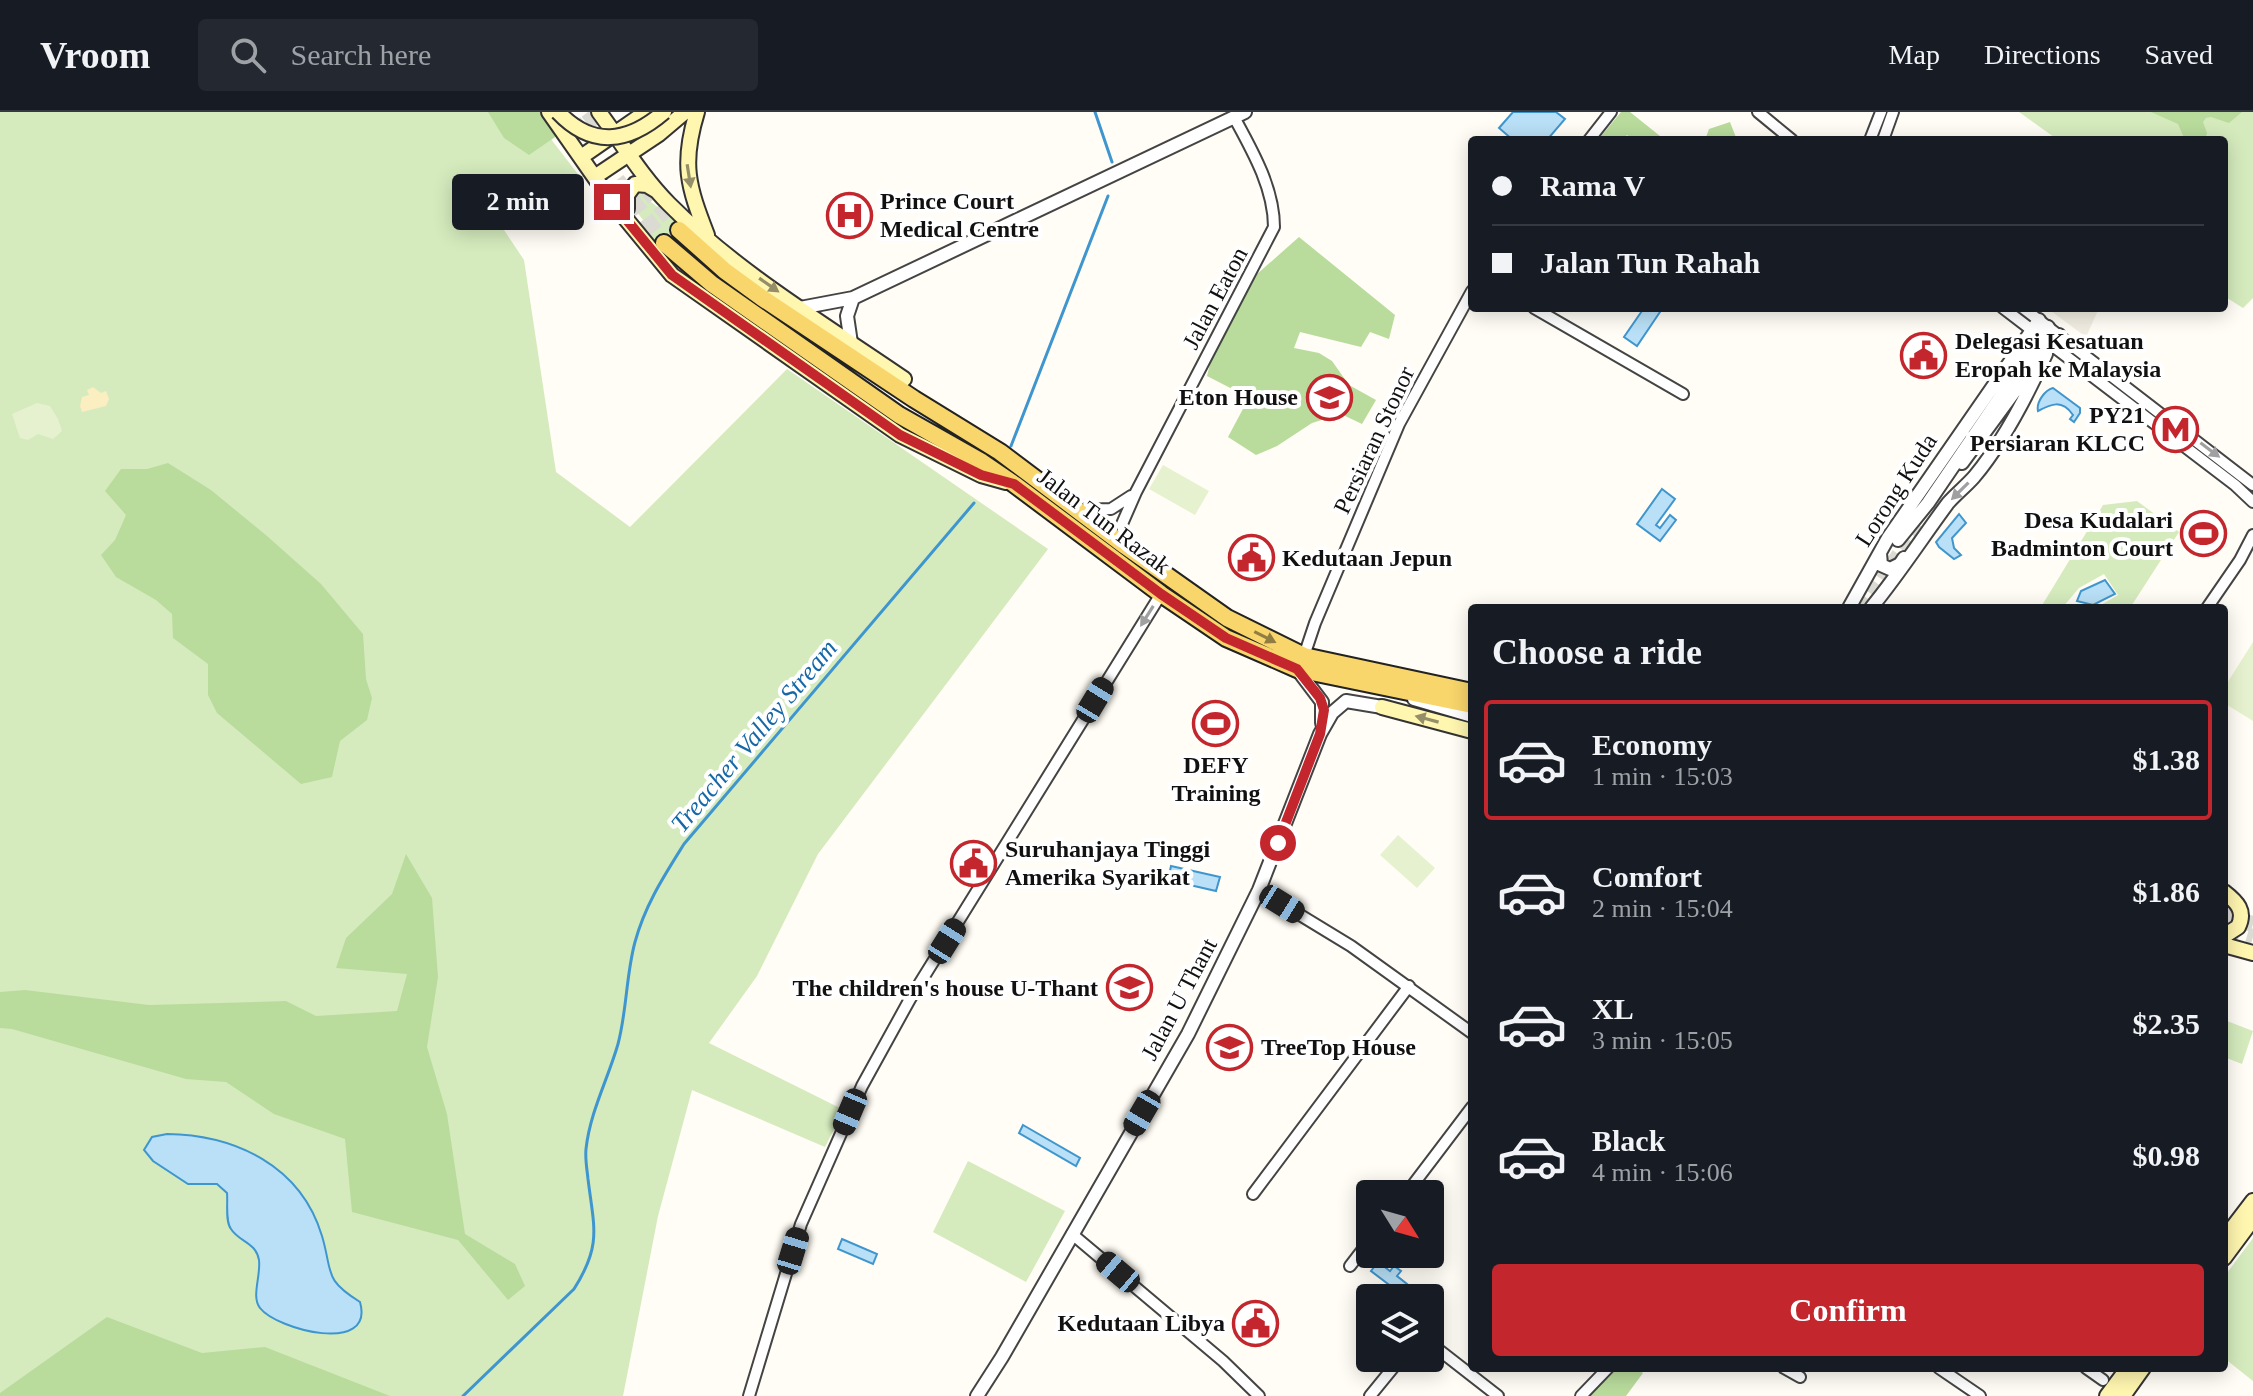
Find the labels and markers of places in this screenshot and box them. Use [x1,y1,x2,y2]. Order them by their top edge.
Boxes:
place label: Prince Court Medical Centre [880,188,1039,242]
hospital icon: Prince Court Medical Centre [825,191,873,239]
place label: Delegasi Kesatuan Eropah ke Malaysia [1955,328,2161,382]
public building icon: Delegasi Kesatuan Eropah ke Malaysia [1900,331,1948,379]
school or university icon: Eton House [1305,373,1353,421]
place label: Eton House [1179,384,1298,410]
place label: PY21 Persiaran KLCC [1970,402,2145,456]
metro station icon: PY21 Persiaran KLCC [2152,405,2200,453]
place label: Desa Kudalari Badminton Court [1991,507,2173,561]
sports icon: Desa Kudalari Badminton Court [2180,510,2228,558]
public building icon: Kedutaan Jepun [1227,534,1275,582]
place label: Kedutaan Jepun [1282,545,1452,571]
sports icon: DEFY Training [1192,699,1240,747]
place label: DEFY Training [1172,752,1260,806]
place label: Suruhanjaya Tinggi Amerika Syarikat [1005,836,1211,890]
public building icon: Suruhanjaya Tinggi Amerika Syarikat [950,839,998,887]
school or university icon: The children's house U-Thant [1105,964,1153,1012]
place label: The children's house U-Thant [792,975,1098,1001]
school or university icon: TreeTop House [1206,1023,1254,1071]
place label: TreeTop House [1261,1034,1416,1060]
public building icon: Kedutaan Libya [1232,1299,1280,1347]
place label: Kedutaan Libya [1058,1310,1225,1336]

